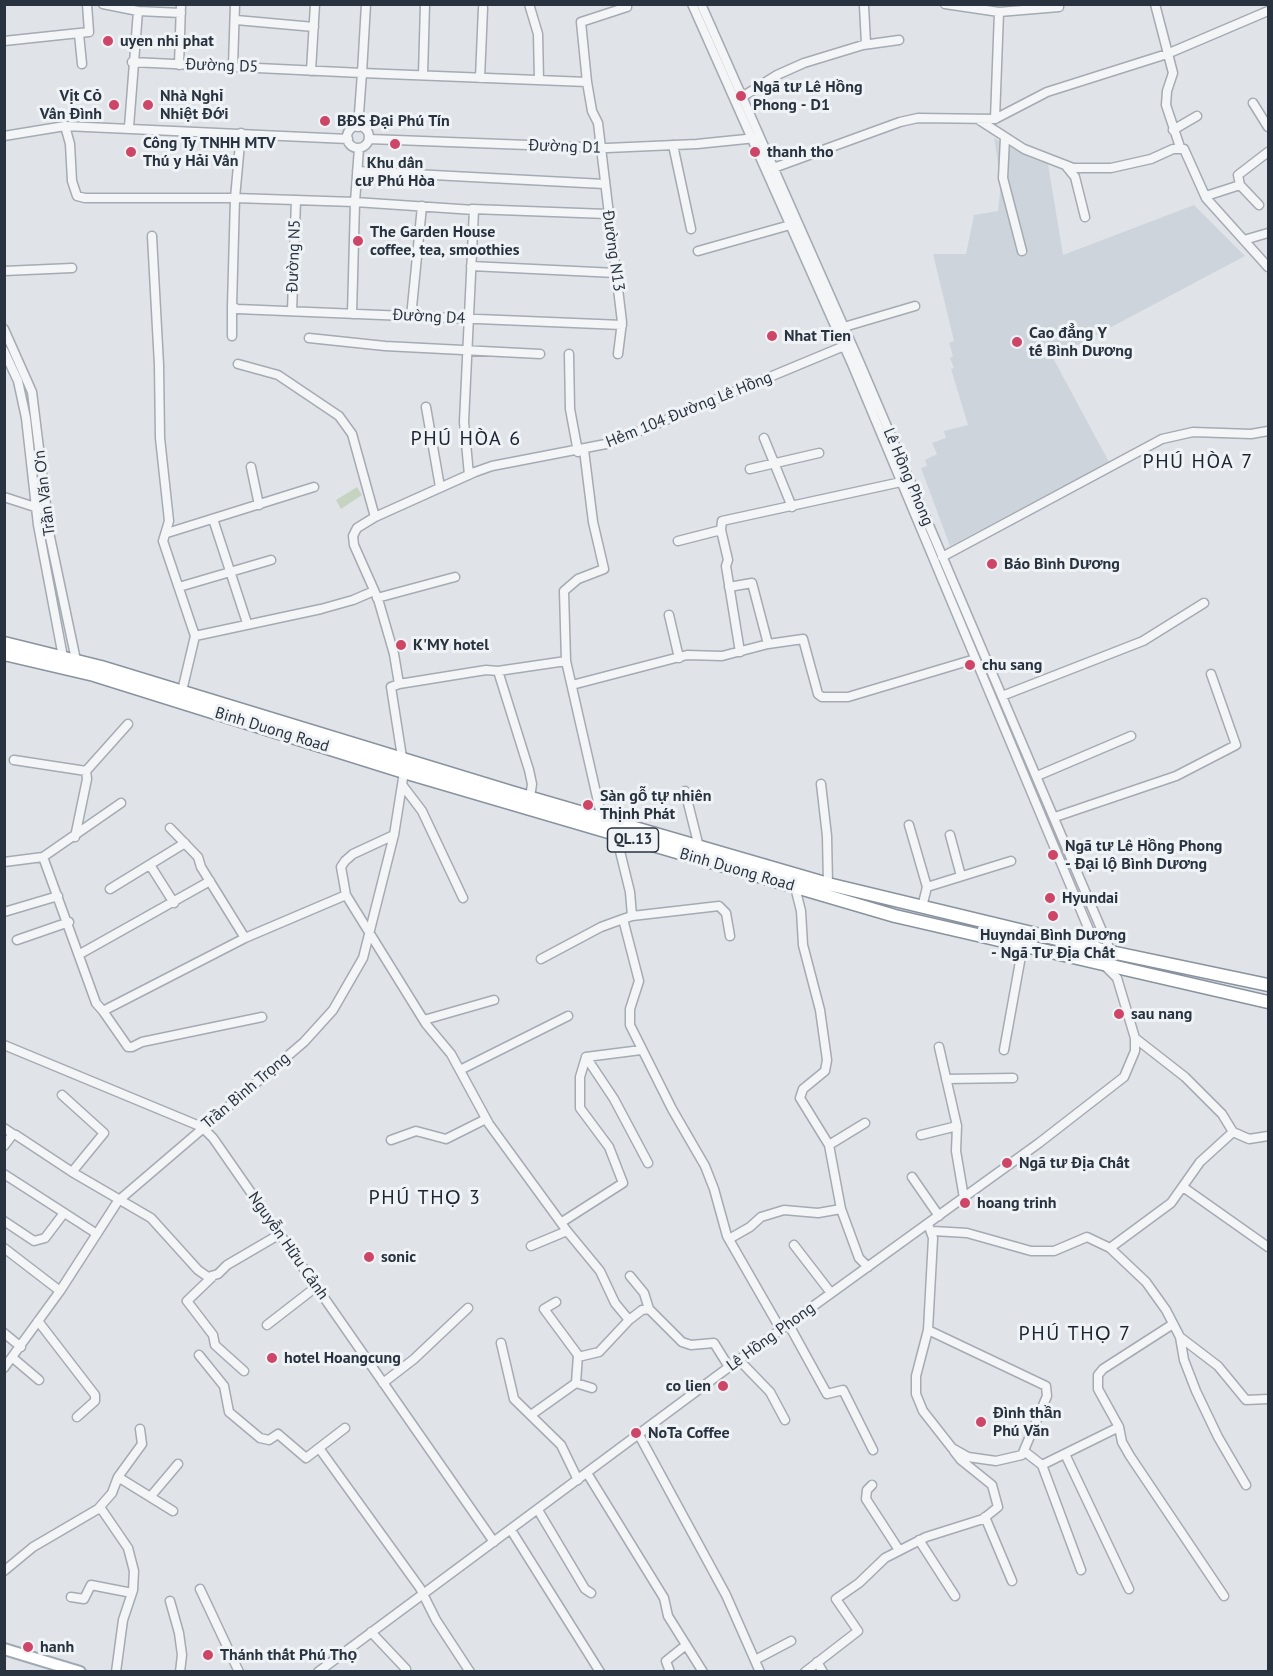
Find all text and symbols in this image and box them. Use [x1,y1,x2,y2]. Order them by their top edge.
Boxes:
place label: uyen nhi phat [120,31,214,51]
marker: uyen nhi phat [101,34,115,48]
street label: Đường D5 [185,55,259,77]
place label: Ngã tư Lê Hồng Phong - D1 [753,77,863,115]
place label: Vịt Cỏ Vân Đình [40,86,102,124]
place label: Nhà Nghỉ Nhiệt Đới [160,86,228,124]
marker: Ngã tư Lê Hồng Phong - D1 [734,89,748,103]
marker: Vịt Cỏ Vân Đình [107,98,121,112]
marker: Nhà Nghỉ Nhiệt Đới [141,98,155,112]
place label: BĐS Đại Phú Tín [337,111,450,131]
marker: BĐS Đại Phú Tín [318,114,332,128]
place label: Công Ty TNHH MTV Thú y Hải Vân [143,133,276,171]
street label: Đường D1 [528,136,602,158]
marker: Khu dân cư Phú Hòa [388,137,402,151]
place label: thanh tho [767,142,834,162]
marker: Công Ty TNHH MTV Thú y Hải Vân [124,145,138,159]
marker: thanh tho [748,145,762,159]
place label: Khu dân cư Phú Hòa [355,153,435,191]
street label: Đường N13 [598,209,628,293]
street label: Đường N5 [283,219,305,293]
place label: The Garden House coffee, tea, smoothies [370,222,519,260]
marker: The Garden House coffee, tea, smoothies [351,234,365,248]
street label: Đường D4 [392,306,466,328]
place label: Cao đẳng Y tế Bình Dương [1029,323,1133,361]
place label: Nhat Tien [784,326,851,346]
marker: Nhat Tien [765,329,779,343]
marker: Cao đẳng Y tế Bình Dương [1010,335,1024,349]
street label: Hẻm 104 Đường Lê Hồng [603,368,775,452]
street label: Lê Hồng Phong [879,425,937,529]
district label: PHÚ HÒA 6 [410,427,522,451]
street label: Trần Văn Ơn [30,449,60,537]
district label: PHÚ HÒA 7 [1142,450,1254,474]
place label: Báo Bình Dương [1004,554,1120,574]
marker: Báo Bình Dương [985,557,999,571]
place label: K'MY hotel [413,635,489,655]
marker: K'MY hotel [394,638,408,652]
place label: chu sang [982,655,1042,675]
marker: chu sang [963,658,977,672]
street label: Binh Duong Road [213,703,331,757]
place label: Sàn gỗ tự nhiên Thịnh Phát [600,786,711,824]
marker: Sàn gỗ tự nhiên Thịnh Phát [581,798,595,812]
road number: QL.13 [608,828,658,852]
place label: Ngã tư Lê Hồng Phong - Đại lộ Bình Dương [1065,836,1222,874]
street label: Binh Duong Road [677,844,797,896]
marker: Ngã tư Lê Hồng Phong - Đại lộ Bình Dương [1046,848,1060,862]
place label: Hyundai [1062,888,1118,908]
marker: Hyundai [1043,891,1057,905]
marker: Huyndai Bình Dương - Ngã Tư Địa Chất [1046,909,1060,923]
place label: Huyndai Bình Dương - Ngã Tư Địa Chất [980,925,1126,963]
place label: sau nang [1131,1004,1192,1024]
marker: sau nang [1112,1007,1126,1021]
street label: Trần Bình Trọng [198,1049,294,1133]
place label: Ngã tư Địa Chất [1019,1153,1130,1173]
marker: Ngã tư Địa Chất [1000,1156,1014,1170]
district label: PHÚ THỌ 3 [369,1186,481,1210]
street label: Nguyễn Hữu Cảnh [244,1188,332,1304]
place label: hoang trinh [977,1193,1057,1213]
marker: hoang trinh [958,1196,972,1210]
place label: sonic [381,1247,416,1267]
marker: sonic [362,1250,376,1264]
street label: Lê Hồng Phong [723,1298,819,1376]
district label: PHÚ THỌ 7 [1019,1322,1131,1346]
place label: hotel Hoangcung [284,1348,401,1368]
marker: hotel Hoangcung [265,1351,279,1365]
place label: co lien [666,1376,711,1396]
marker: co lien [716,1379,730,1393]
place label: Đình thần Phú Văn [993,1403,1061,1441]
marker: Đình thần Phú Văn [974,1415,988,1429]
place label: NoTa Coffee [648,1423,730,1443]
marker: NoTa Coffee [629,1426,643,1440]
place label: hanh [40,1637,74,1657]
marker: hanh [21,1640,35,1654]
place label: Thánh thất Phú Thọ [220,1645,357,1665]
marker: Thánh thất Phú Thọ [201,1648,215,1662]

